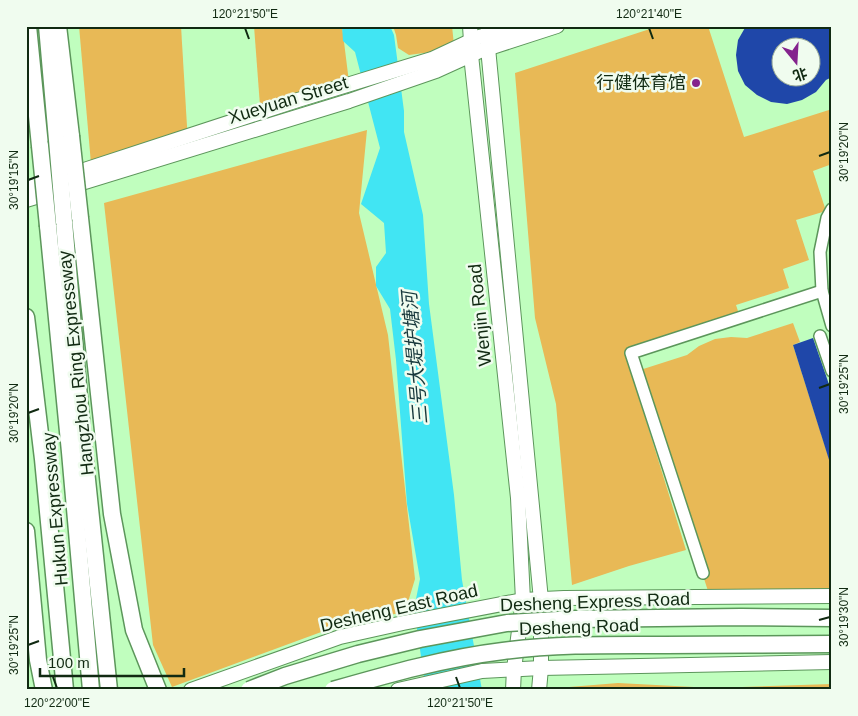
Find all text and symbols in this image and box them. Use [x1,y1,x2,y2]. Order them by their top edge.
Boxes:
text: 120°21'50"E [212,7,278,21]
text: 120°21'40"E [616,7,682,21]
north arrow [770,38,820,88]
text: 北 [791,65,809,84]
street label: Xueyuan Street [226,72,350,128]
place label: 行健体育馆 [596,73,686,93]
marker: 行健体育馆 [690,77,702,89]
text: 30°19'20"N [837,122,851,182]
text: 30°19'15"N [7,150,21,210]
street label: Hangzhou Ring Expressway [54,250,98,476]
street label: Wenjin Road [465,263,495,367]
water label: 三号大堤护塘河 [398,287,431,425]
text: 30°19'25"N [837,354,851,414]
text: 30°19'20"N [7,383,21,443]
street label: Hukun Expressway [38,431,72,587]
street label: Desheng East Road [318,580,480,636]
text: 30°19'30"N [837,587,851,647]
street label: Desheng Express Road [500,589,690,615]
text: 30°19'25"N [7,615,21,675]
street label: Desheng Road [519,615,639,639]
scale bar [40,646,184,678]
text: 100 m [48,654,90,671]
text: 120°22'00"E [24,696,90,710]
text: 120°21'50"E [427,696,493,710]

